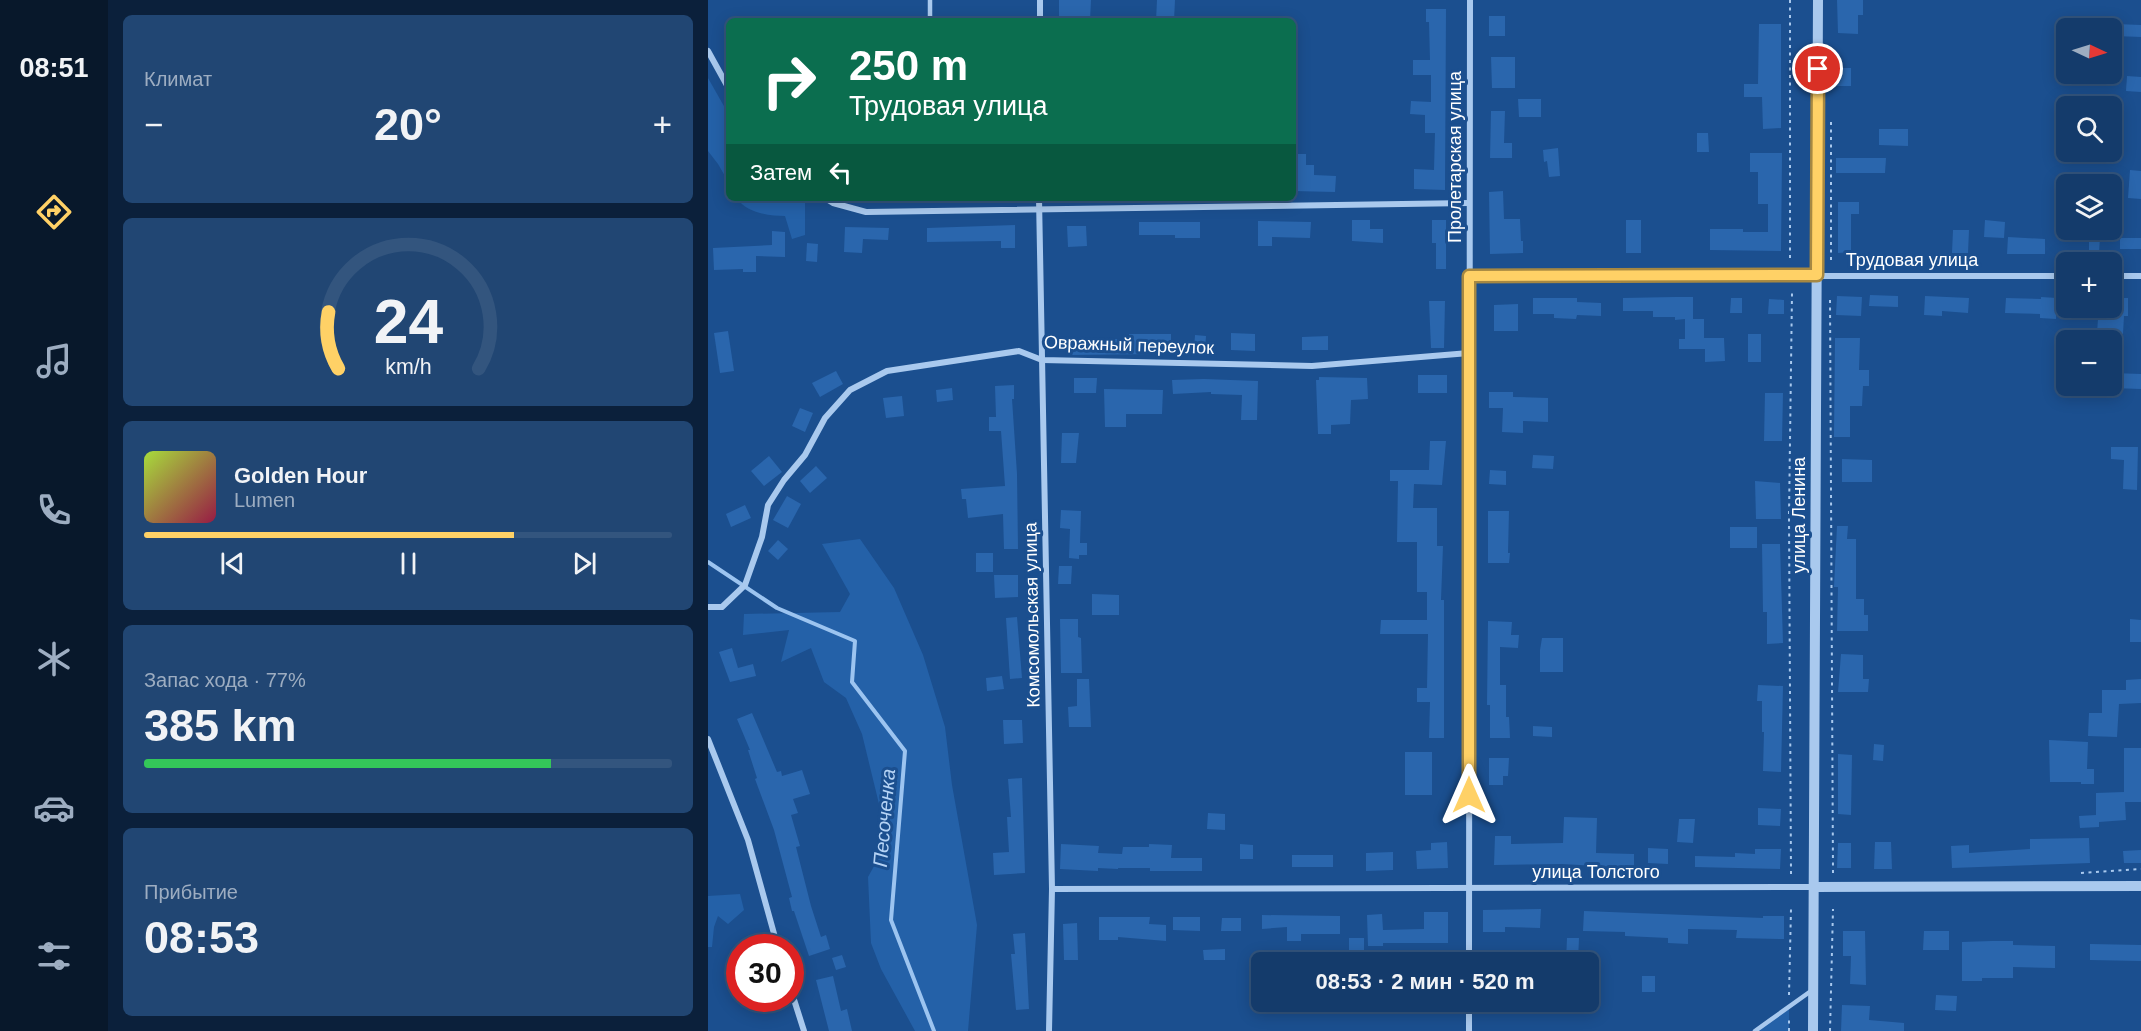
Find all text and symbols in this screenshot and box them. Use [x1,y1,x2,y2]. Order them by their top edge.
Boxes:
north arrow [2056,18,2122,84]
map controls [2056,18,2122,396]
icon: right [750,42,828,120]
text: 250 m [849,42,968,89]
pin [1792,43,1843,94]
icon: arrive [1801,52,1834,85]
text: 08:51 [19,53,89,83]
text: Климат [144,68,212,90]
street label: Пролетарская улица [1445,70,1465,243]
text: Трудовая улица [849,91,1047,121]
button: search [2056,96,2122,162]
text: 20° [374,99,442,150]
text: − [144,106,163,143]
text: + [653,106,672,143]
icon: left [824,156,857,189]
text: Затем [750,160,812,185]
button: layers [2056,174,2122,240]
icon: directions [33,191,75,233]
street label: Трудовая улица [1846,250,1979,270]
button: + [2056,252,2122,318]
text: 24 [373,287,443,356]
button: − [2056,330,2122,396]
street label: Овражный переулок [1044,332,1215,358]
icon: music [33,340,75,382]
text: km/h [385,356,431,380]
street label: улица Ленина [1789,456,1809,573]
text: Golden Hour [234,463,367,488]
icon: phone [33,489,75,531]
text: Lumen [234,489,295,511]
street label: Комсомольская улица [1020,521,1044,708]
icon: previous [216,547,249,580]
icon: pause [392,547,425,580]
icon: next [568,547,601,580]
icon: climate [33,638,75,680]
text: Запас хода · 77% [144,669,306,691]
text: 385 km [144,700,297,751]
position arrow [1437,763,1501,827]
water label: Песоченка [869,768,899,868]
icon: car [33,787,75,829]
street label: улица Толстого [1532,862,1660,882]
text: Прибытие [144,881,238,903]
text: 08:53 [144,912,259,963]
speed limit sign: 30 [726,934,804,1012]
icon: filters [33,935,75,977]
text: 08:53 · 2 мин · 520 m [1315,969,1535,994]

